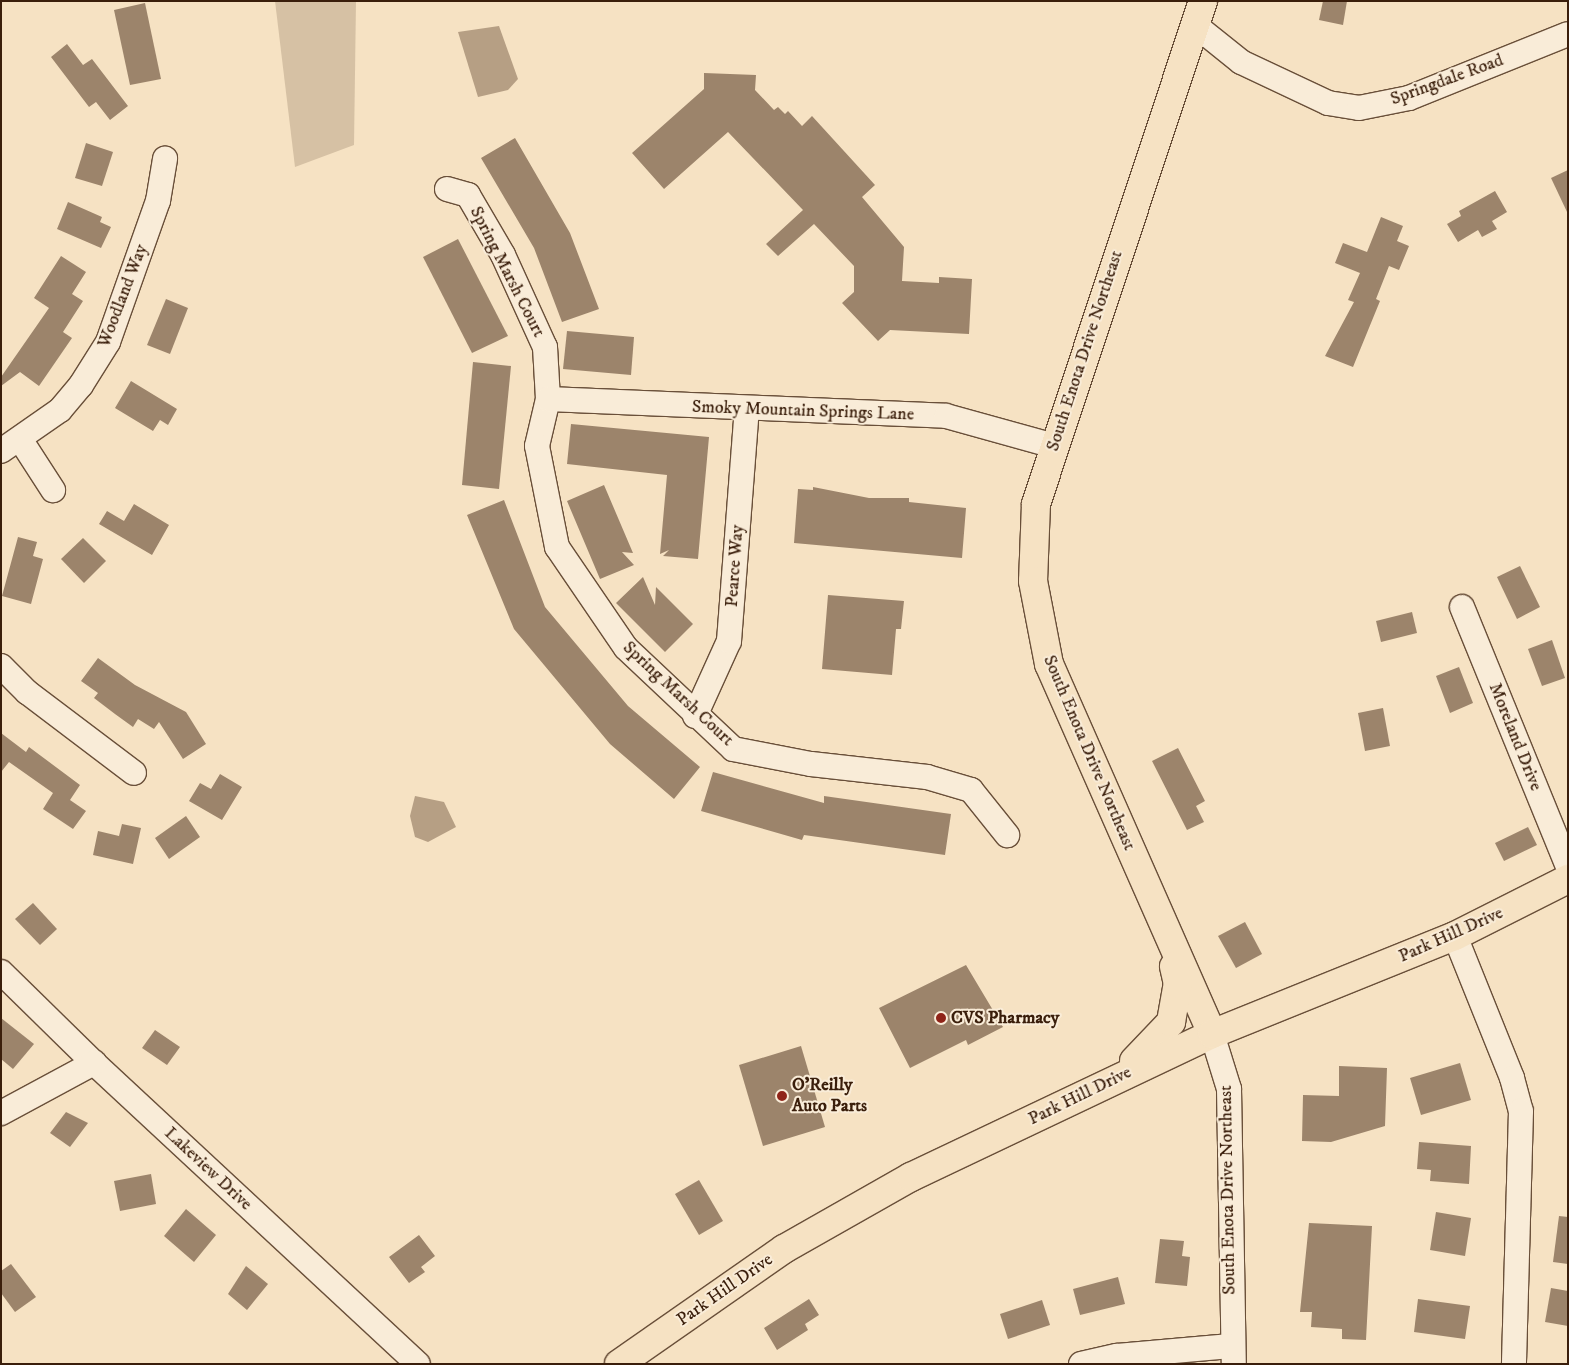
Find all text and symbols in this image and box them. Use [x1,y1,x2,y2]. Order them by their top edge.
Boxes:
street label: Springdale Road [1388,50,1506,110]
street label: Spring Marsh Court [465,203,549,341]
street label: Woodland Way [93,241,153,351]
street label: South Enota Drive Northeast [1042,248,1128,454]
street label: Smoky Mountain Springs Lane [692,396,914,426]
street label: Pearce Way [721,524,749,608]
street label: Spring Marsh Court [618,637,738,751]
street label: South Enota Drive Northeast [1038,652,1140,854]
street label: Moreland Drive [1484,680,1546,794]
street label: Park Hill Drive [1395,902,1507,968]
place label: CVS Pharmacy [951,1007,1059,1029]
marker: CVS Pharmacy [935,1012,947,1024]
street label: Park Hill Drive [1025,1062,1135,1130]
place label: O'Reilly Auto Parts [792,1075,867,1118]
street label: South Enota Drive Northeast [1215,1085,1241,1295]
marker: O'Reilly Auto Parts [776,1090,788,1102]
street label: Lakeview Drive [160,1123,256,1215]
street label: Park Hill Drive [673,1249,777,1331]

